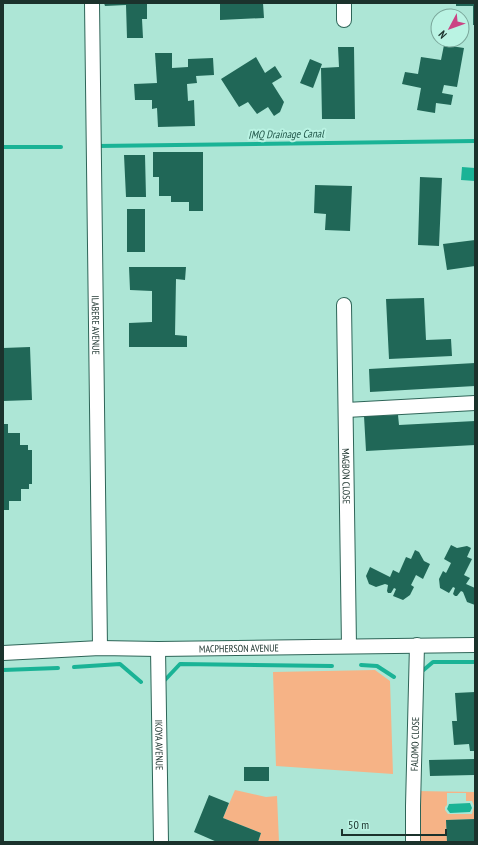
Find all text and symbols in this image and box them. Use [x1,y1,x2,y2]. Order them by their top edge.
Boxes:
north arrow [430,8,470,48]
text: N [435,28,450,41]
water label: IMQ Drainage Canal [248,126,325,142]
street label: ILABERE AVENUE [89,295,103,355]
street label: MAGBON CLOSE [340,448,353,504]
street label: MACPHERSON AVENUE [199,641,279,655]
street label: FALOMO CLOSE [407,717,422,771]
street label: IKOYA AVENUE [153,720,166,770]
scale bar [342,811,446,837]
text: 50 m [348,817,369,832]

